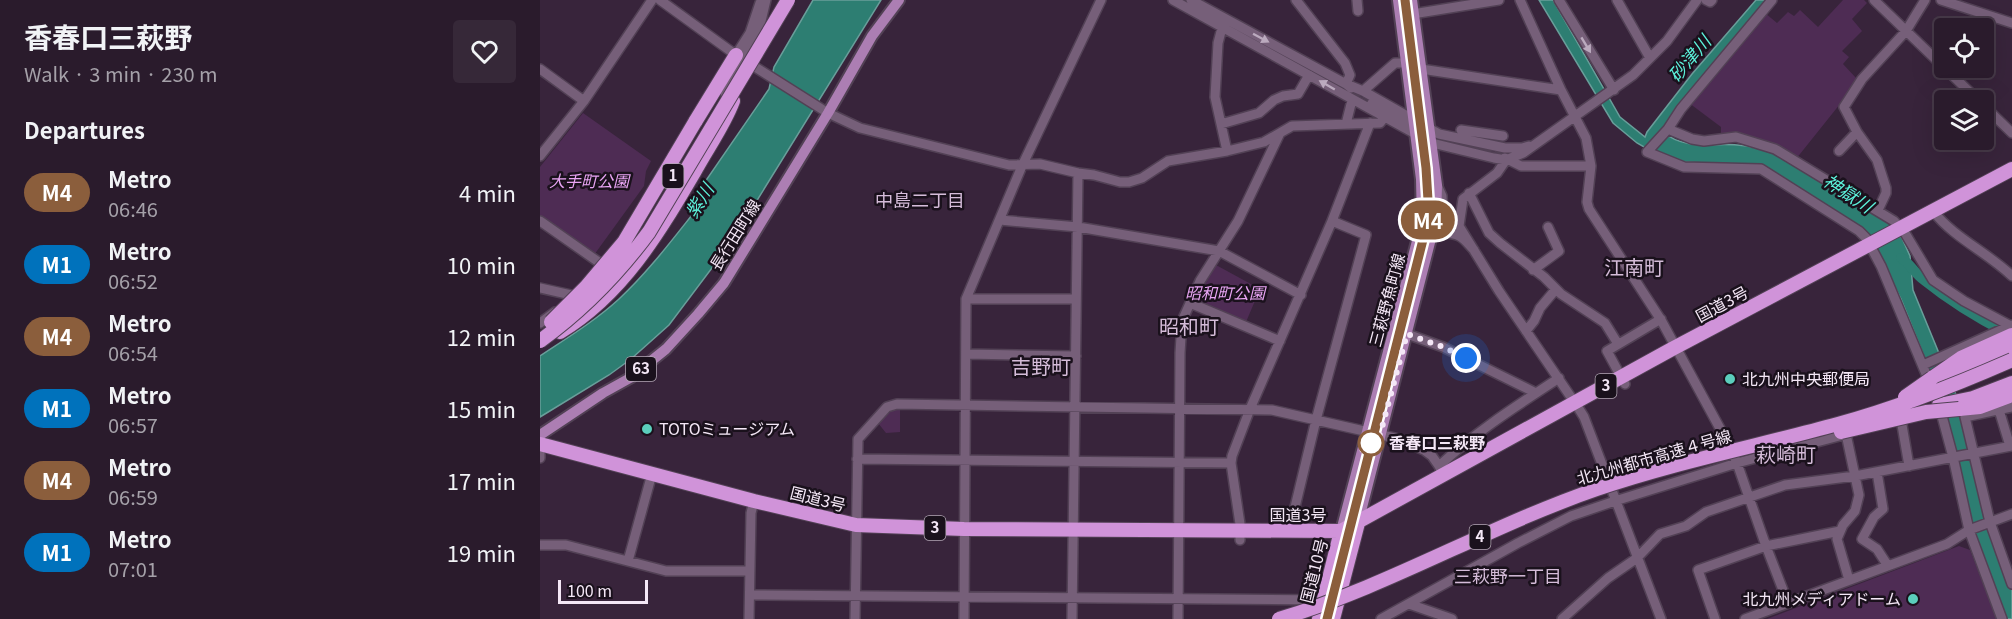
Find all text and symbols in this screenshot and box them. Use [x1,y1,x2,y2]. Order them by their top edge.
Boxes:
text: 香春口三萩野 [24,16,192,56]
map controls [1934,18,1994,150]
button: locate [1934,18,1994,78]
button: heart [453,20,516,83]
water label: 砂津川 [1661,27,1717,87]
one-way arrow [1253,33,1270,43]
one-way arrow [1581,37,1592,53]
text: Walk · 3 min · 230 m [24,59,218,88]
one-way arrow [1319,80,1335,91]
button: layers [1934,90,1994,150]
text: Departures [24,113,145,145]
text: Metro [108,162,171,194]
road number: 1 [662,164,684,188]
water label: 神獄川 [1819,167,1880,219]
park label: 大手町公園 [549,168,631,192]
text: 4 min [459,176,516,208]
water label: 紫川 [678,176,720,222]
text: M4 [42,177,72,207]
district label: 中島二丁目 [875,186,965,212]
text: 06:46 [108,194,158,223]
street label: 長行田町線 [703,194,766,275]
line badge: M4 [1401,200,1455,240]
text: M4 [1413,205,1443,235]
text: Metro [108,234,171,266]
text: 10 min [447,248,516,280]
text: M1 [42,249,72,279]
street label: 三萩野魚町線 [1362,250,1410,349]
district label: 江南町 [1604,252,1664,281]
text: 06:52 [108,266,158,295]
street label: 国道3号 [1691,279,1752,327]
park label: 昭和町公園 [1185,280,1267,304]
text: Metro [108,306,171,338]
district label: 昭和町 [1159,311,1219,340]
text: 12 min [447,320,516,352]
text: M4 [42,321,72,351]
text: 06:54 [108,338,158,367]
your location [1451,343,1481,373]
district label: 吉野町 [1011,351,1071,380]
road number: 63 [626,357,656,381]
place label: 北九州中央郵便局 [1742,366,1870,390]
marker: 北九州中央郵便局 [1723,372,1737,386]
road number: 3 [1596,374,1616,398]
text: Metro [108,378,171,410]
text: 15 min [447,392,516,424]
text: M1 [42,393,72,423]
text: 06:57 [108,410,158,439]
place label: TOTOミュージアム [659,416,795,440]
marker: TOTOミュージアム [640,422,654,436]
street label: 北九州都市高速４号線 [1574,422,1734,490]
marker: 香春口三萩野 [1358,430,1384,456]
place label: 香春口三萩野 [1389,430,1485,454]
district label: 萩崎町 [1756,439,1816,468]
text: Metro [108,450,171,482]
text: 17 min [447,464,516,496]
text: M4 [42,465,72,495]
street label: 国道3号 [788,480,849,517]
text: 06:59 [108,482,158,511]
street label: 国道3号 [1270,502,1326,526]
road number: 3 [924,516,946,540]
text: Metro [108,522,171,554]
road number: 4 [1470,525,1490,549]
text: 19 min [447,536,516,568]
street label: 国道10号 [1293,536,1333,606]
text: M1 [42,537,72,567]
text: 07:01 [108,554,158,583]
district label: 三萩野一丁目 [1454,562,1562,588]
scale bar [558,577,648,604]
text: 100 m [567,578,612,602]
place label: 北九州メディアドーム [1743,586,1901,610]
marker: 北九州メディアドーム [1906,592,1920,606]

